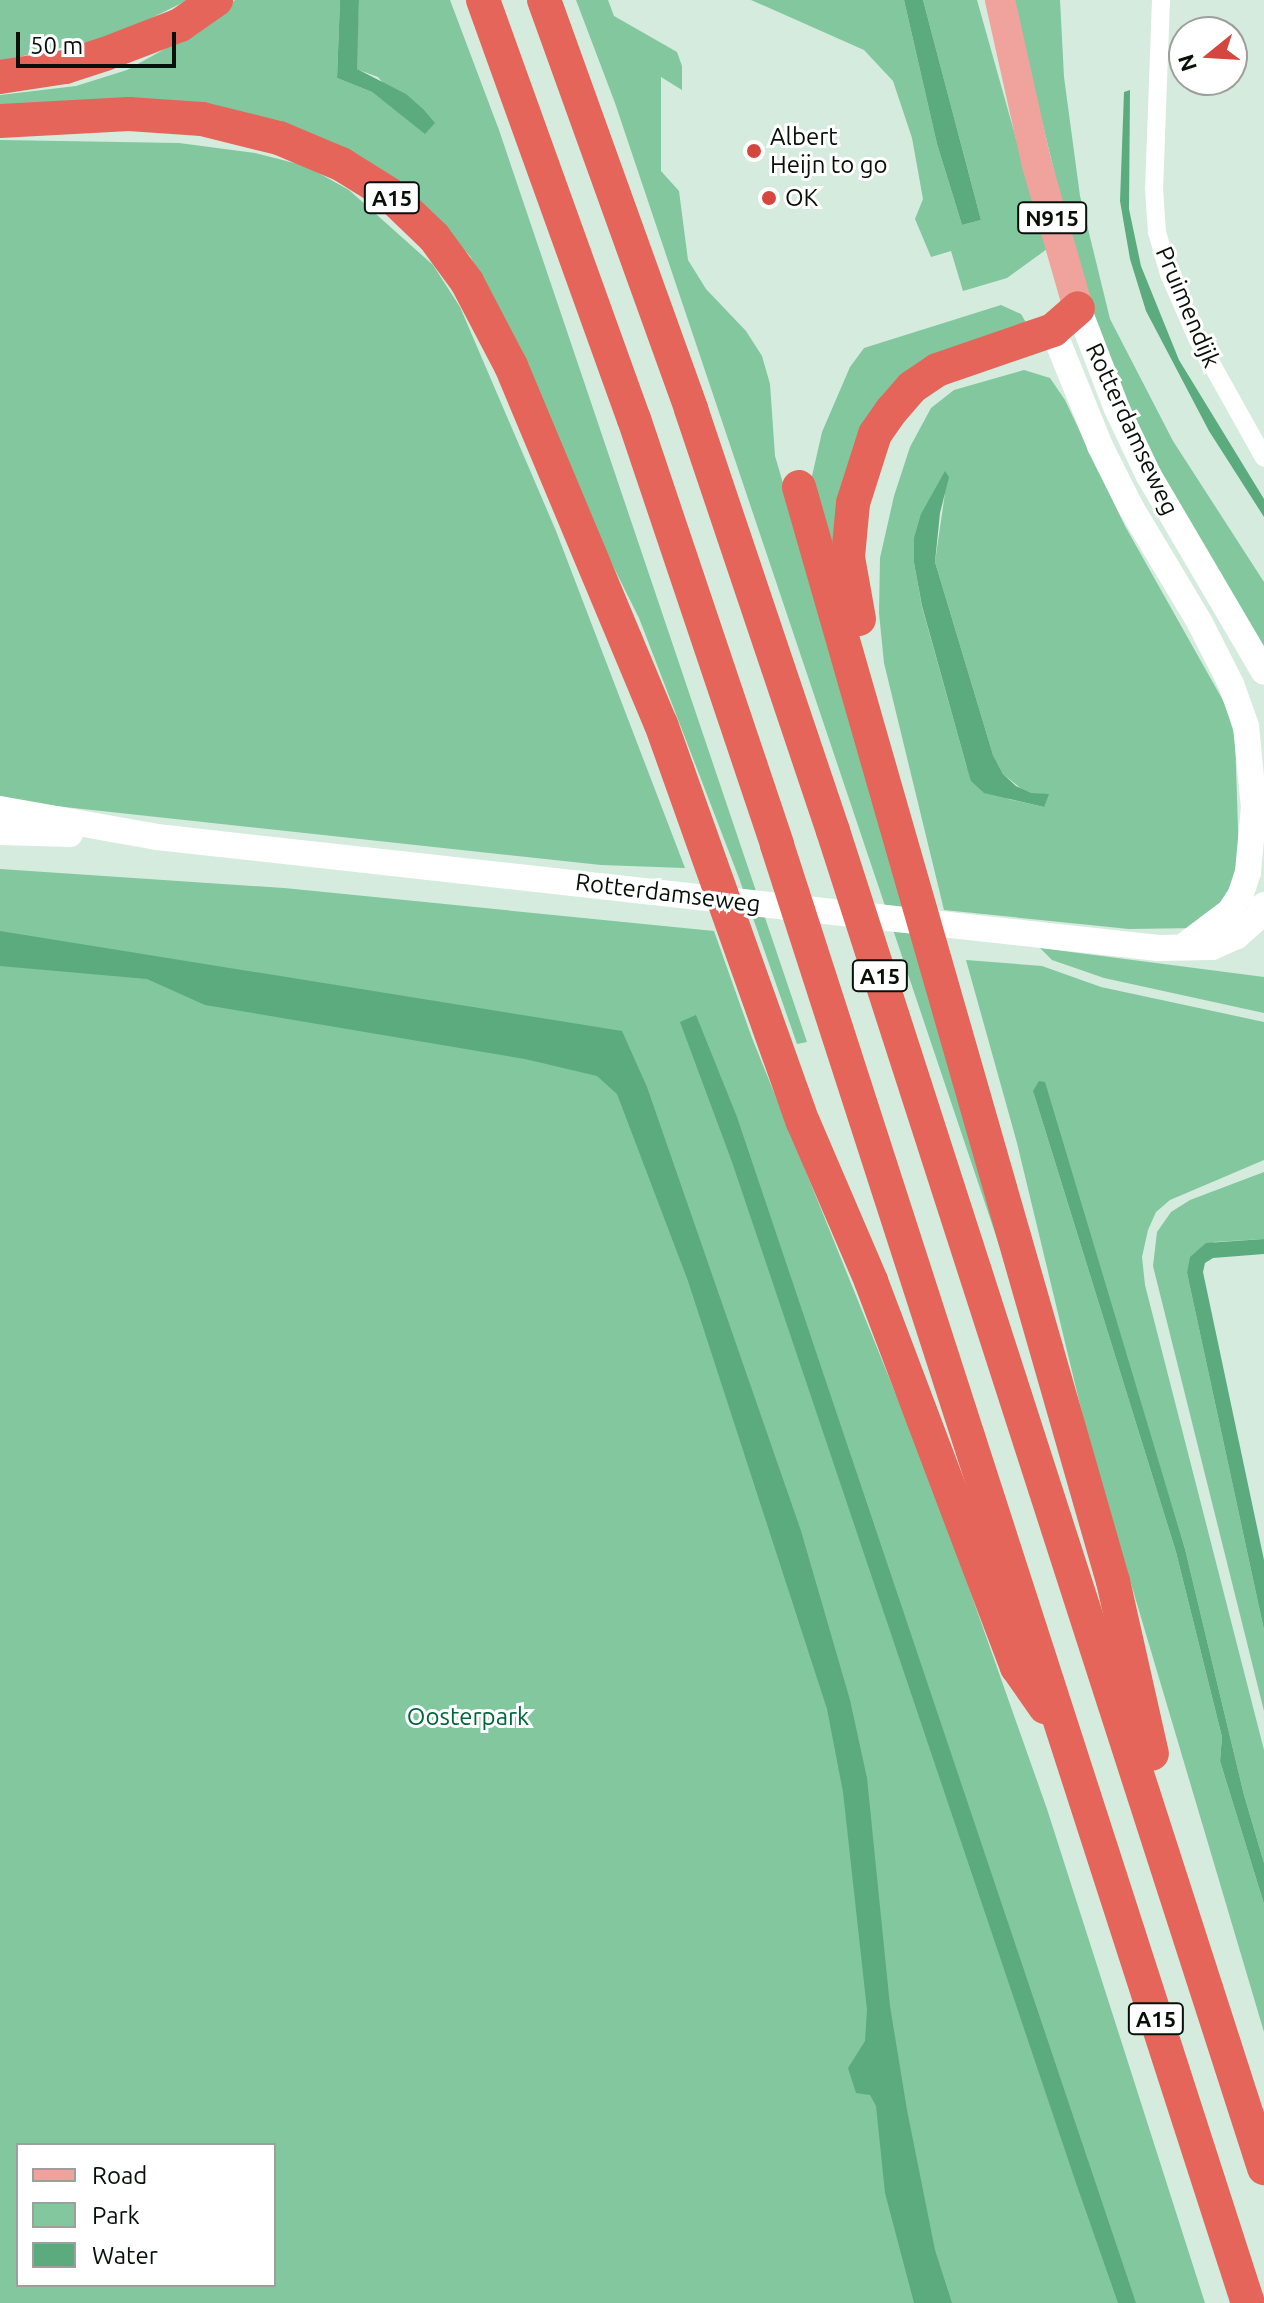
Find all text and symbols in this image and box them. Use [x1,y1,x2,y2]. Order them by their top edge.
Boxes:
scale bar [20,16,180,66]
north arrow [1168,16,1248,96]
text: 50 m [30,32,83,59]
text: N [1172,51,1201,75]
place label: Albert Heijn to go [770,123,888,179]
marker: Albert Heijn to go [745,142,763,160]
road number: A15 [362,180,422,216]
place label: OK [785,184,818,212]
marker: OK [760,189,778,207]
road number: N915 [1016,200,1088,236]
street label: Pruimendijk [1150,242,1226,372]
street label: Rotterdamseweg [1080,338,1184,520]
street label: Rotterdamseweg [574,867,762,919]
road number: A15 [850,958,910,994]
park label: Oosterpark [407,1703,529,1731]
road number: A15 [1126,2001,1186,2037]
legend [16,2143,276,2287]
text: Road [92,2162,147,2189]
text: Park [92,2202,140,2229]
text: Water [92,2242,158,2269]

